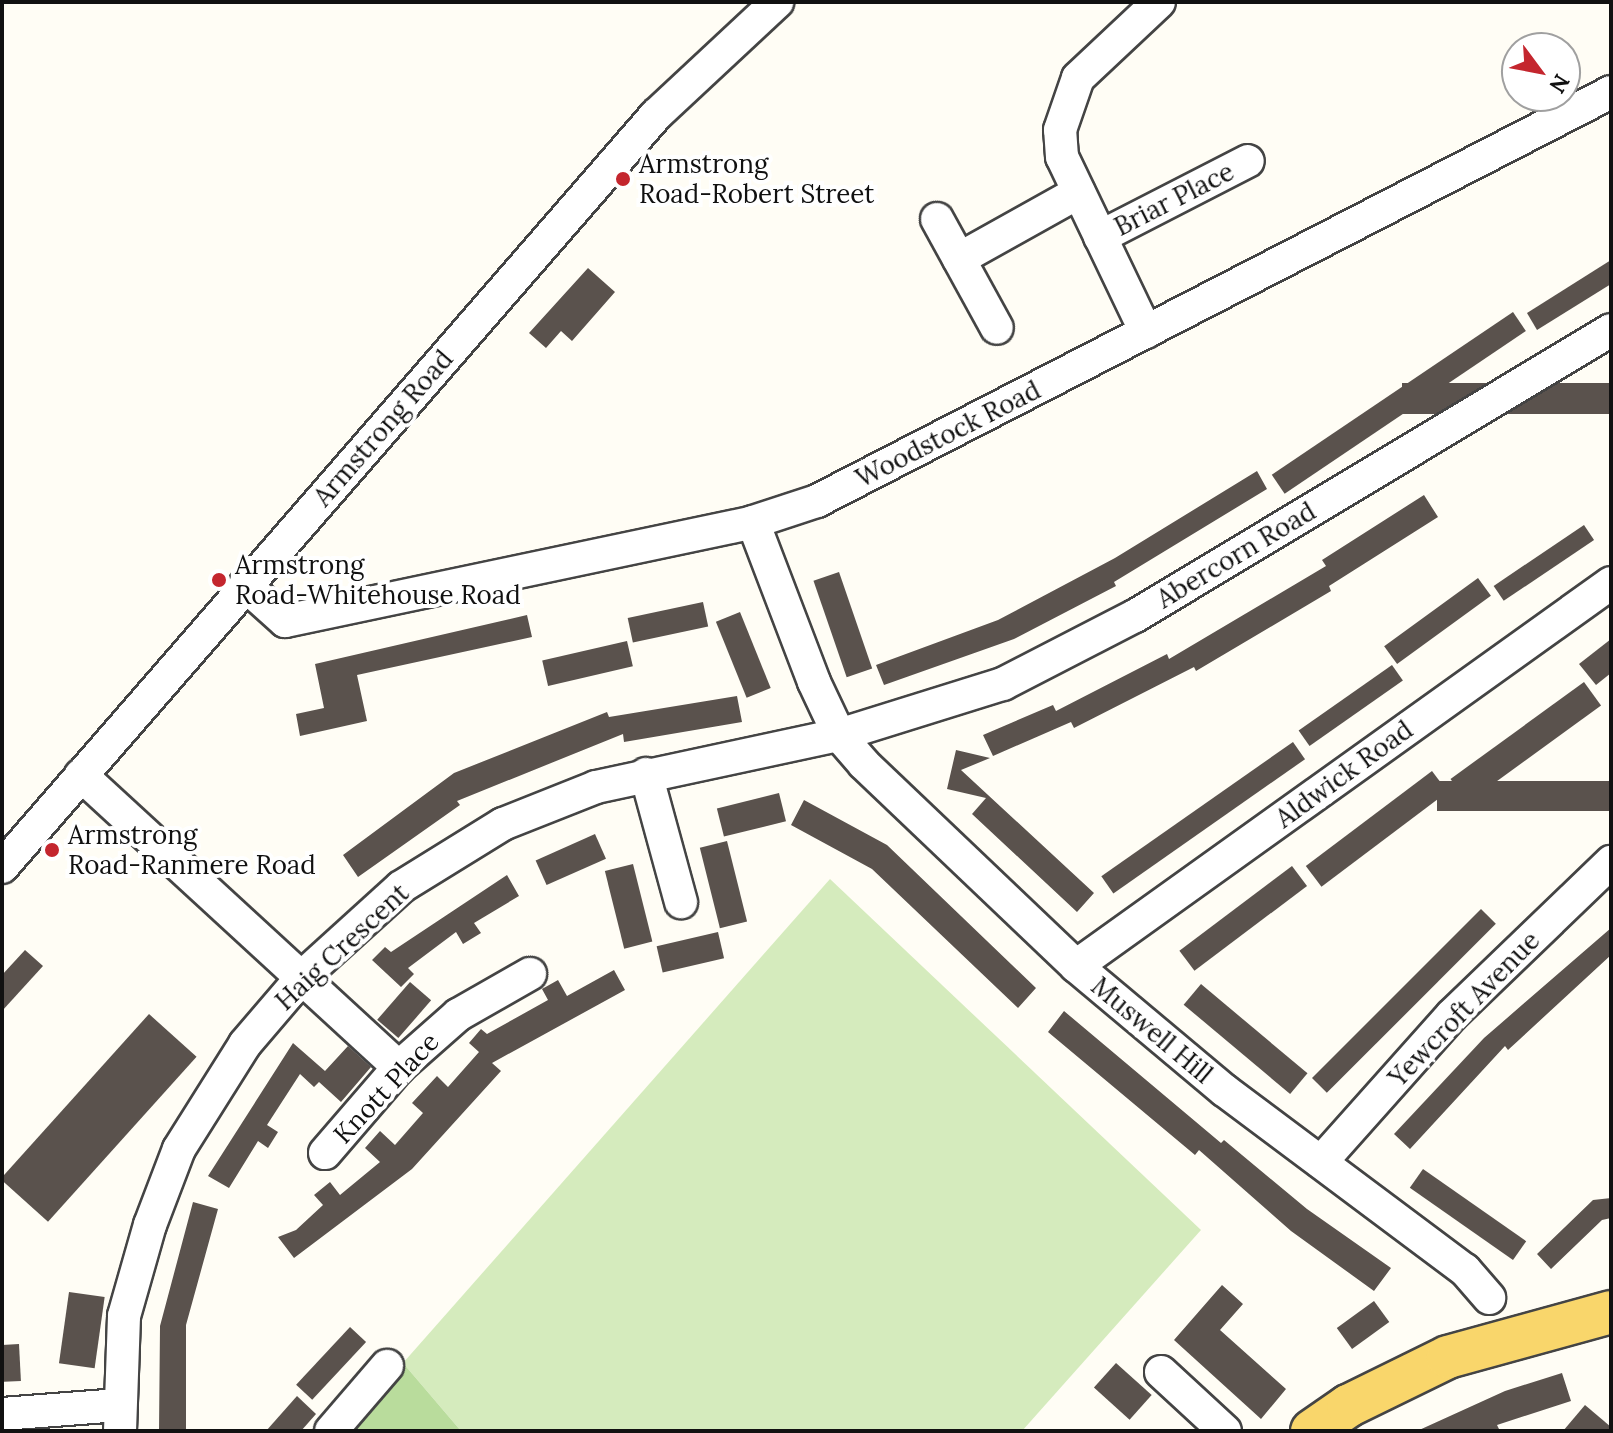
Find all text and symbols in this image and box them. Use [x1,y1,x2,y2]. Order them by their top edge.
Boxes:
north arrow [1501,32,1581,112]
text: N [1543,69,1576,98]
place label: Armstrong Road-Robert Street [639,148,874,210]
street label: Briar Place [1109,156,1239,242]
marker: Armstrong Road-Robert Street [614,170,632,188]
street label: Armstrong Road [307,344,459,512]
street label: Woodstock Road [850,374,1046,494]
street label: Abercorn Road [1151,495,1321,615]
place label: Armstrong Road-Whitehouse Road [235,549,521,610]
marker: Armstrong Road-Whitehouse Road [210,571,228,589]
street label: Aldwick Road [1269,714,1419,834]
place label: Armstrong Road-Ranmere Road [68,819,316,880]
marker: Armstrong Road-Ranmere Road [43,841,61,859]
street label: Haig Crescent [269,877,415,1017]
street label: Yewcroft Avenue [1382,925,1546,1093]
street label: Muswell Hill [1085,970,1219,1090]
street label: Knott Place [327,1026,445,1150]

